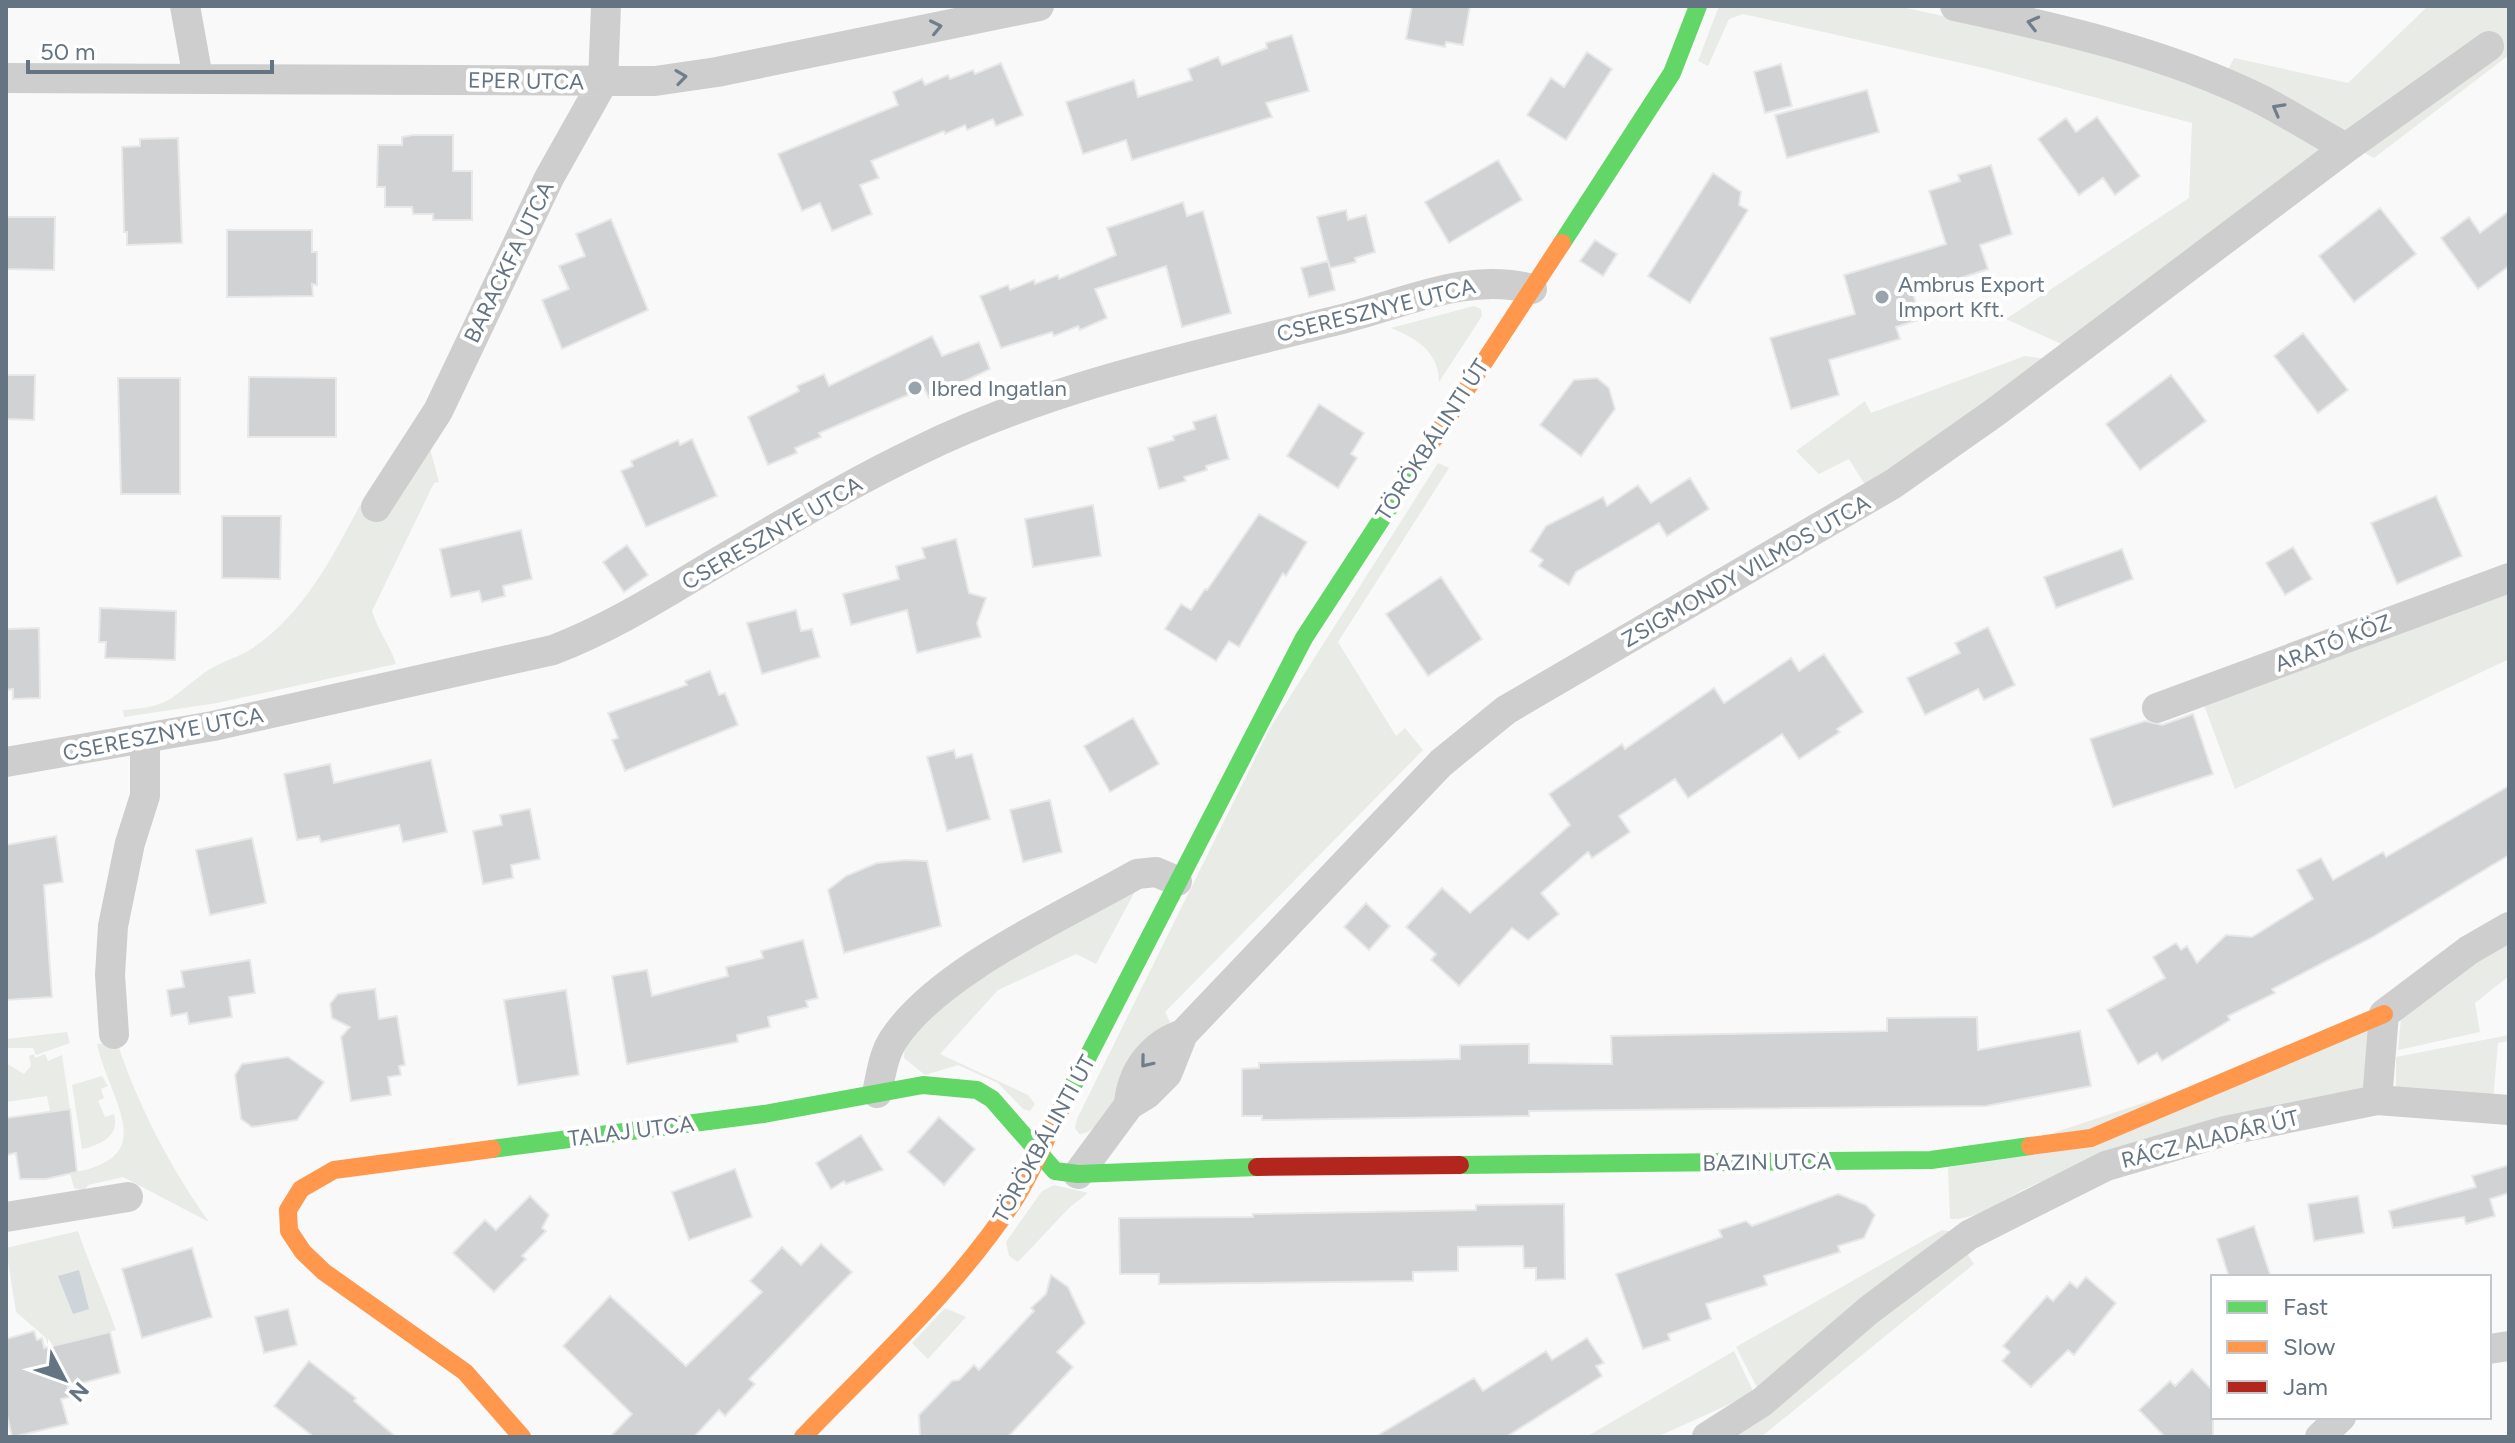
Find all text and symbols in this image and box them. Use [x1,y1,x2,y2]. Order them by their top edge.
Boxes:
one-way arrow [2027,16,2041,33]
one-way arrow [929,19,942,36]
scale bar [28,24,272,74]
text: 50 m [40,37,96,66]
street label: EPER UTCA [468,66,584,96]
one-way arrow [674,69,688,86]
one-way arrow [2272,104,2286,119]
street label: BARACKFA UTCA [458,177,560,347]
place label: Ambrus Export Import Kft. [1898,271,2045,323]
street label: CSERESZNYE UTCA [1274,272,1478,348]
marker: Ambrus Export Import Kft. [1873,288,1891,306]
street label: TÖRÖKBÁLINTI ÚT [1370,354,1494,526]
place label: Ibred Ingatlan [931,375,1067,402]
marker: Ibred Ingatlan [906,379,924,397]
street label: CSERESZNYE UTCA [677,470,867,596]
street label: ZSIGMONDY VILMOS UTCA [1617,489,1875,653]
street label: ARATÓ KÖZ [2271,608,2395,678]
street label: CSERESZNYE UTCA [60,701,266,767]
street label: TÖRÖKBÁLINTI ÚT [987,1051,1101,1227]
one-way arrow [1141,1053,1156,1067]
street label: RÁCZ ALADÁR ÚT [2118,1104,2302,1174]
street label: TALAJ UTCA [566,1110,696,1152]
street label: BAZIN UTCA [1702,1147,1832,1177]
legend [2211,1275,2491,1419]
text: Fast [2283,1292,2328,1321]
text: Slow [2283,1332,2336,1361]
north arrow [24,1339,104,1419]
text: Jam [2283,1372,2328,1401]
text: N [63,1377,94,1407]

